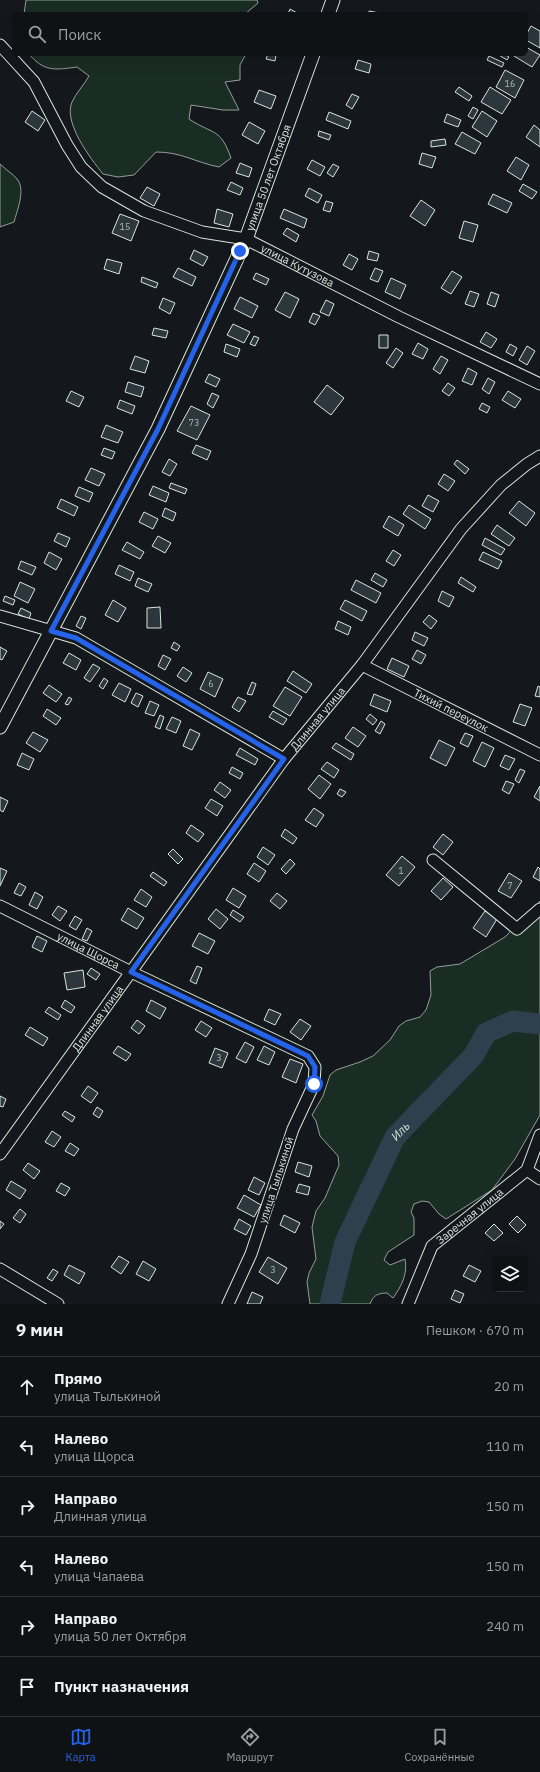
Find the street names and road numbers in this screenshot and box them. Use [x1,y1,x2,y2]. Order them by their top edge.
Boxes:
street label: улица 50 лет Октября [243,122,294,233]
street label: улица Кутузова [259,241,337,290]
street label: Длинная улица [287,684,348,753]
street label: Тихий переулок [412,685,491,735]
street label: улица Щорса [55,929,122,972]
street label: Длинная улица [69,982,126,1054]
street label: улица Тылькиной [255,1135,297,1225]
street label: Заречная улица [433,1185,506,1247]

